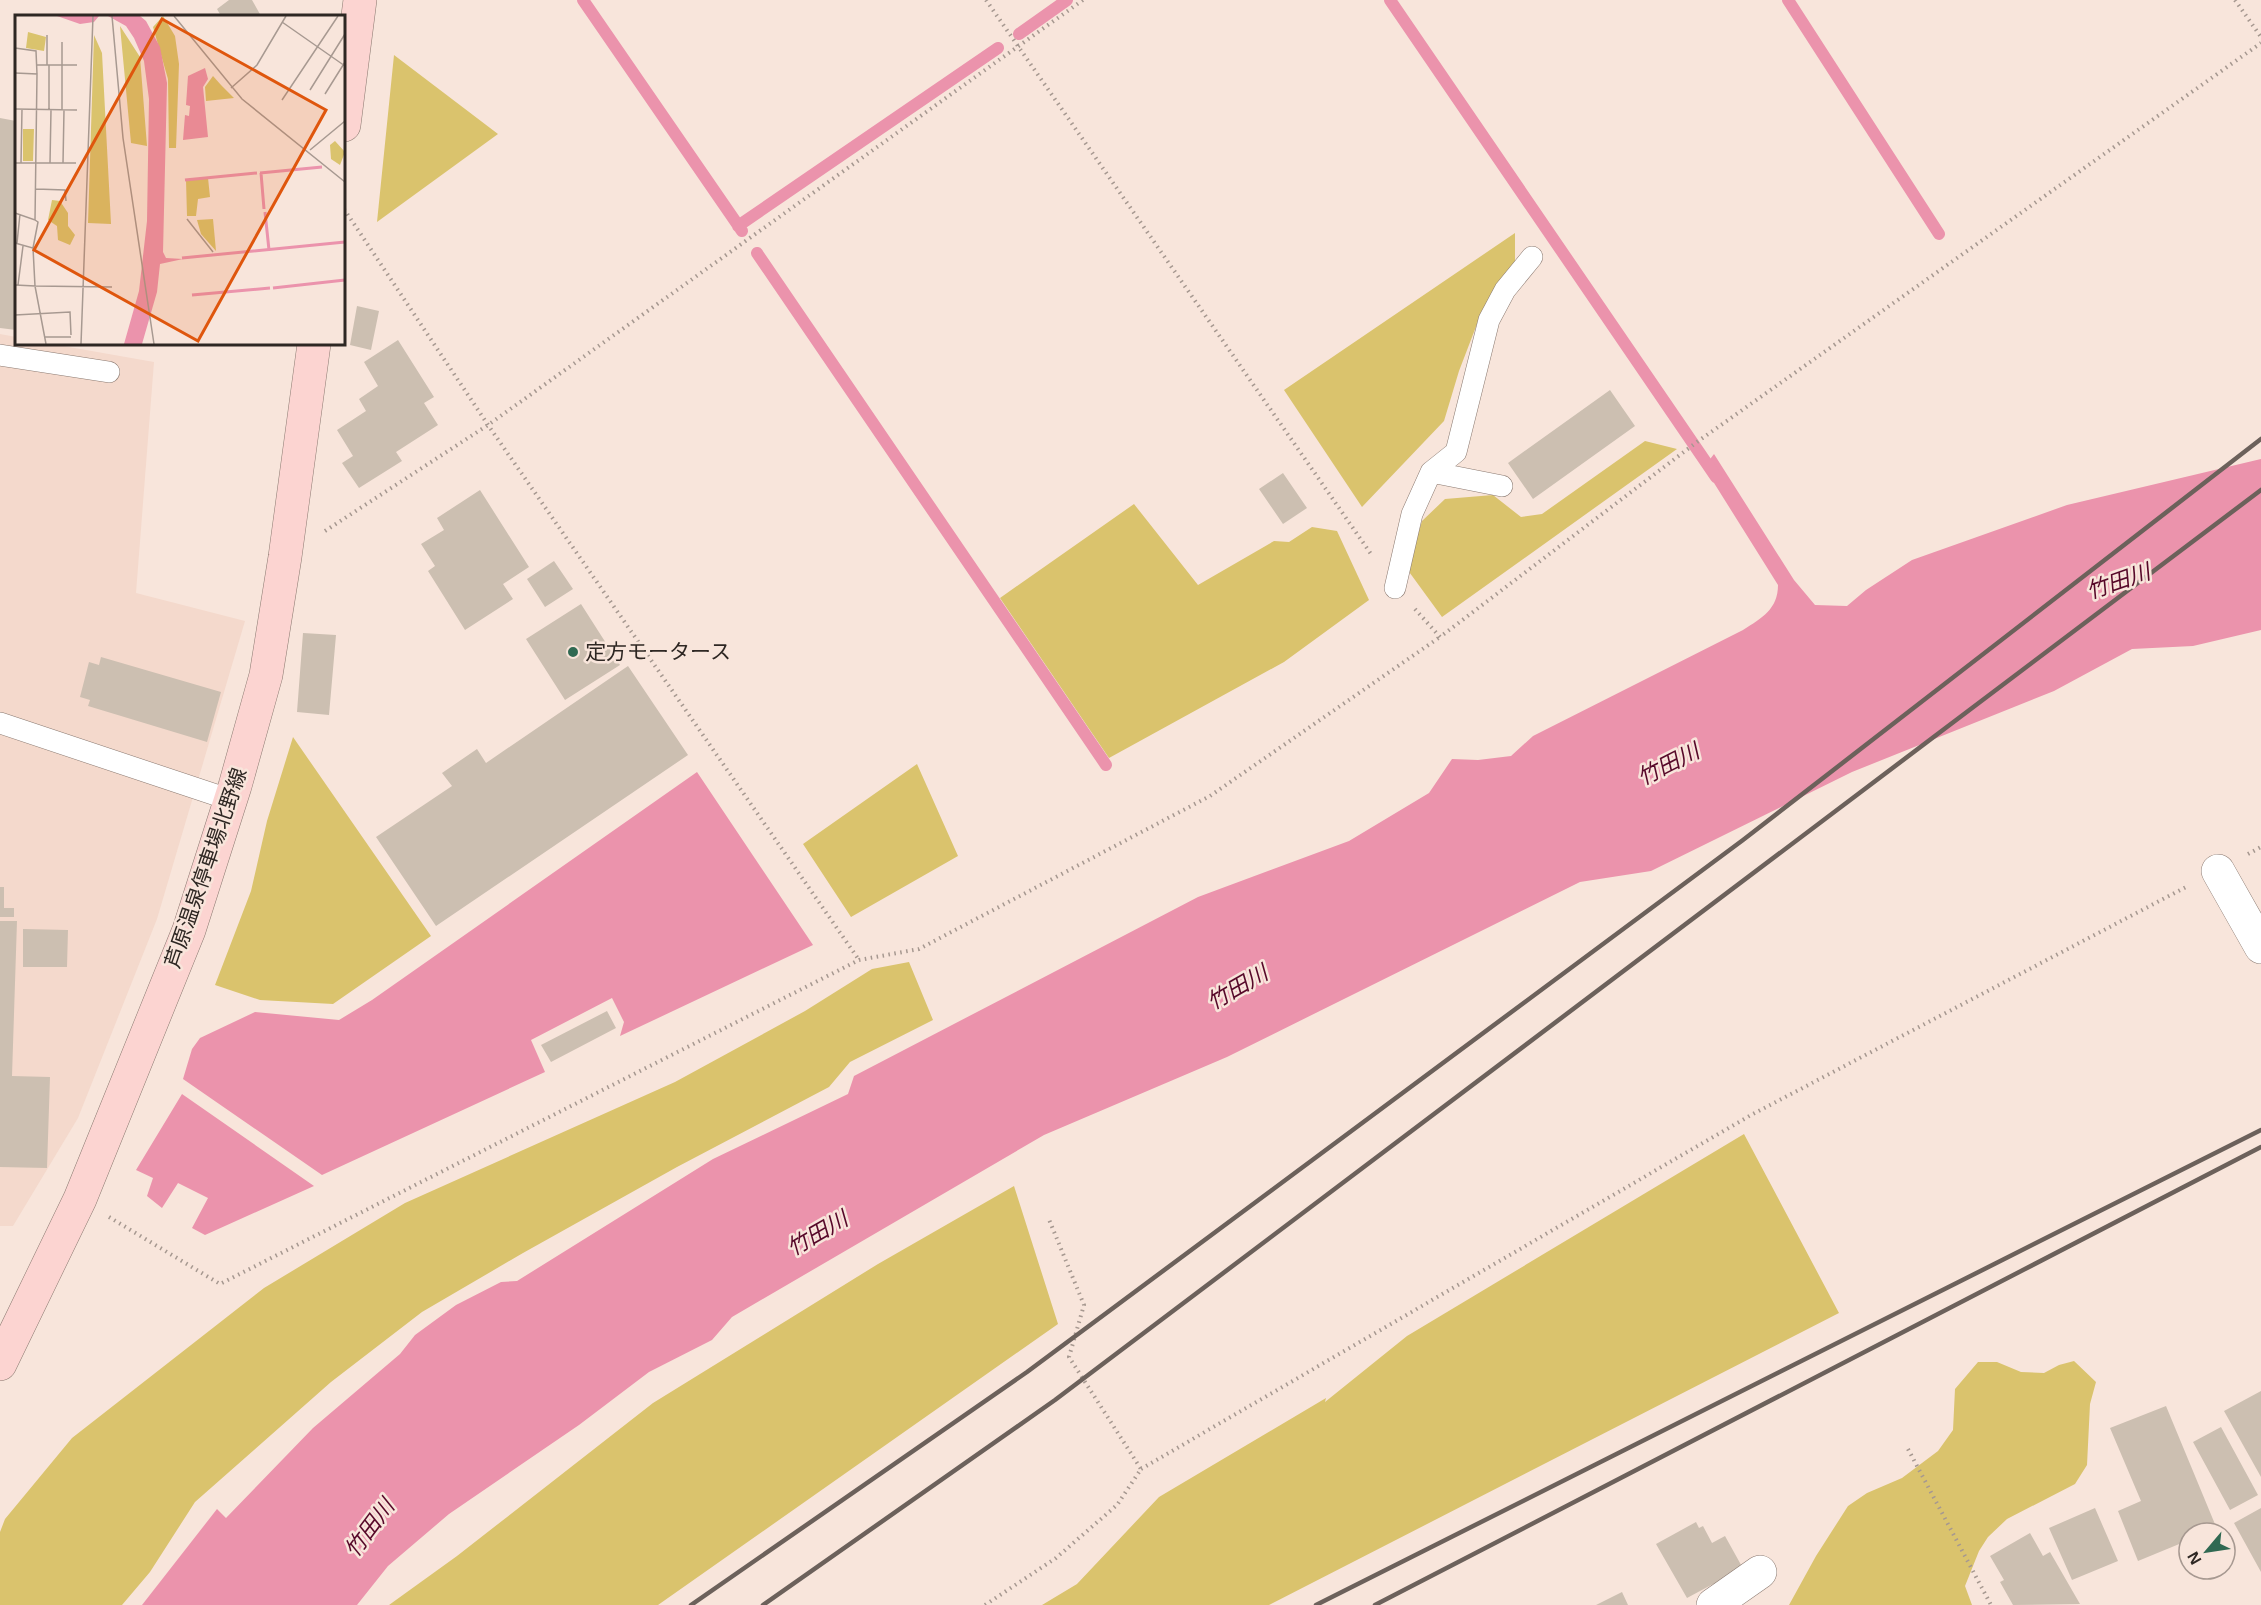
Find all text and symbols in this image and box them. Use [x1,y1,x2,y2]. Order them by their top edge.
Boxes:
inset map [15,15,345,345]
water label: 竹田川 [2083,558,2155,604]
place label: 定方モータース [585,640,731,663]
marker: 定方モータース [566,645,580,659]
water label: 竹田川 [1633,737,1705,791]
street label: 芦原温泉停車場北野線 [160,765,251,971]
water label: 竹田川 [1202,959,1274,1015]
water label: 竹田川 [782,1205,854,1261]
water label: 竹田川 [340,1493,400,1562]
north arrow [2177,1521,2237,1581]
text: N [2184,1549,2205,1567]

